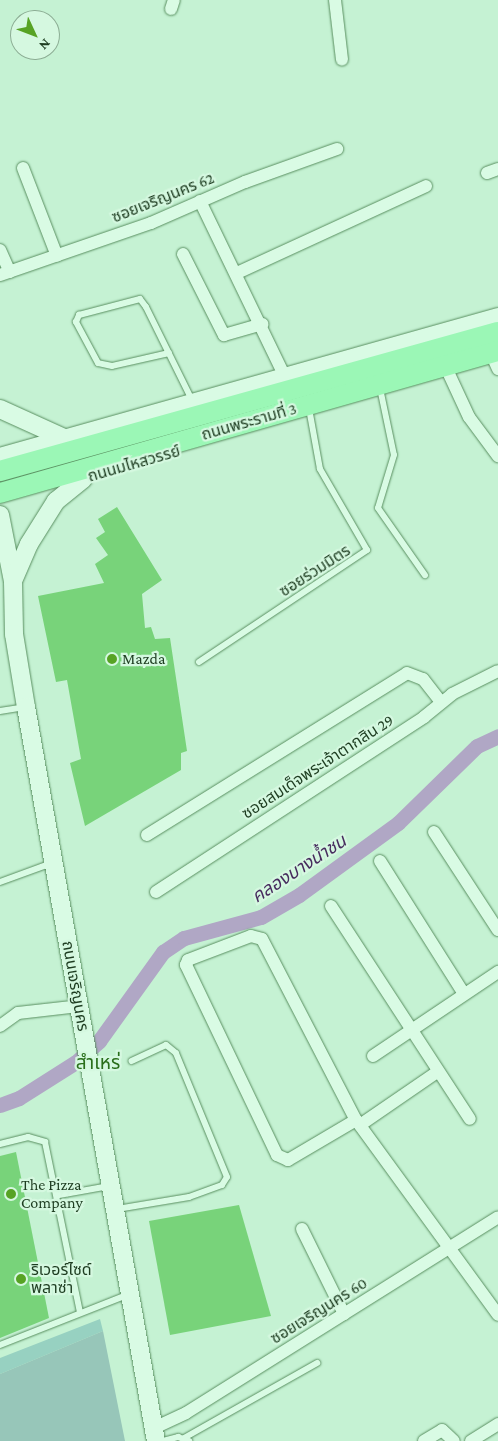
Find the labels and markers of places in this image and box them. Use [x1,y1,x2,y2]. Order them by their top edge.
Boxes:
place label: Mazda [122,649,165,669]
marker: Mazda [106,653,118,665]
place label: The Pizza Company [21,1175,83,1213]
marker: The Pizza Company [5,1188,17,1200]
place label: ริเวอร์ไซด์ พลาซ่า [31,1260,92,1298]
marker: ริเวอร์ไซด์ พลาซ่า [15,1273,27,1285]

